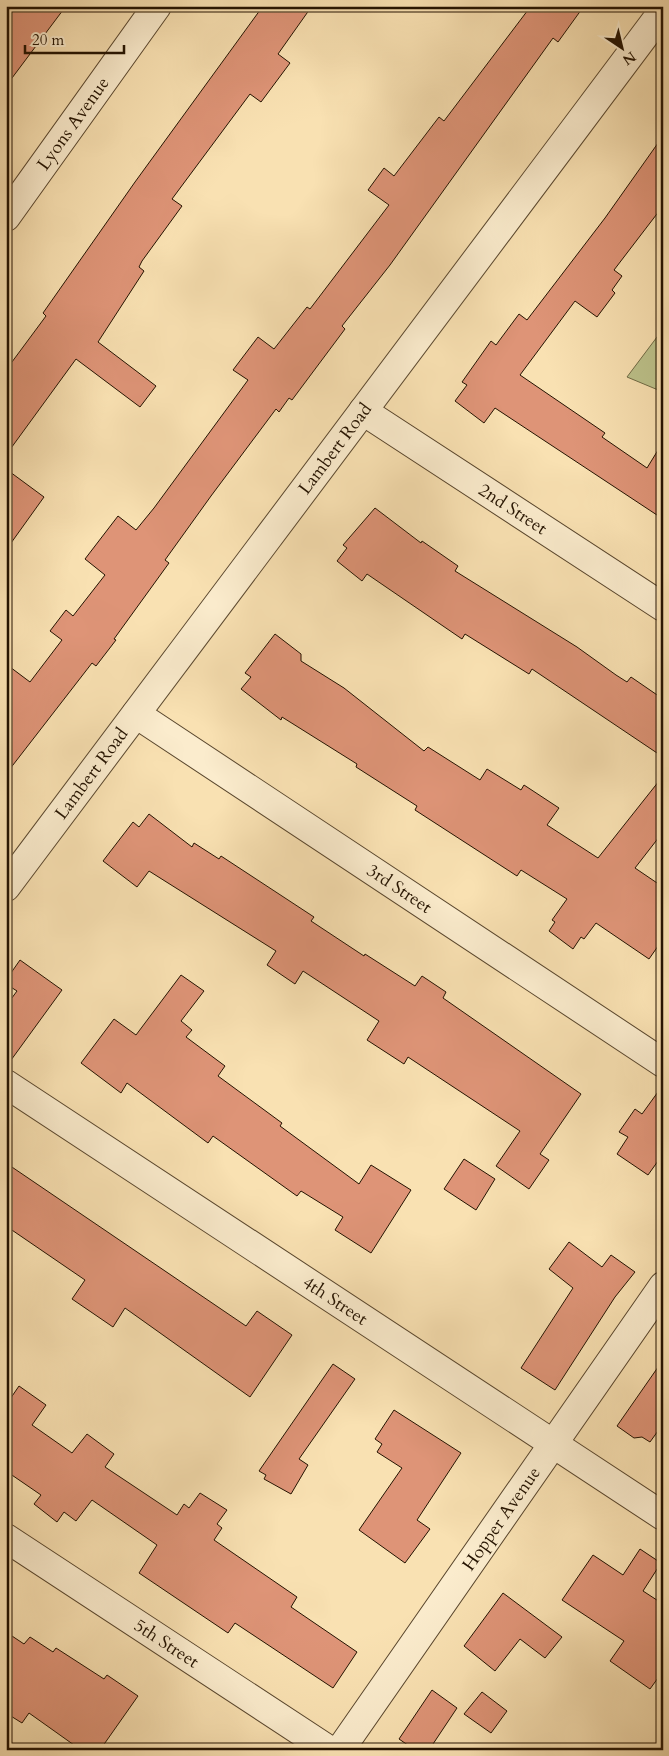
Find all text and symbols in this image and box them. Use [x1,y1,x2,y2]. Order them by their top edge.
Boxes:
scale bar [25,22,124,54]
north arrow [596,22,646,72]
text: 20 m [32,30,64,50]
text: N [619,47,640,70]
street label: Lyons Avenue [31,72,115,175]
street label: Lambert Road [292,397,378,499]
street label: 2nd Street [474,477,552,541]
street label: Lambert Road [49,722,134,824]
street label: 3rd Street [362,858,437,919]
street label: 4th Street [298,1270,373,1331]
street label: Hopper Avenue [456,1461,546,1576]
street label: 5th Street [129,1613,204,1674]

